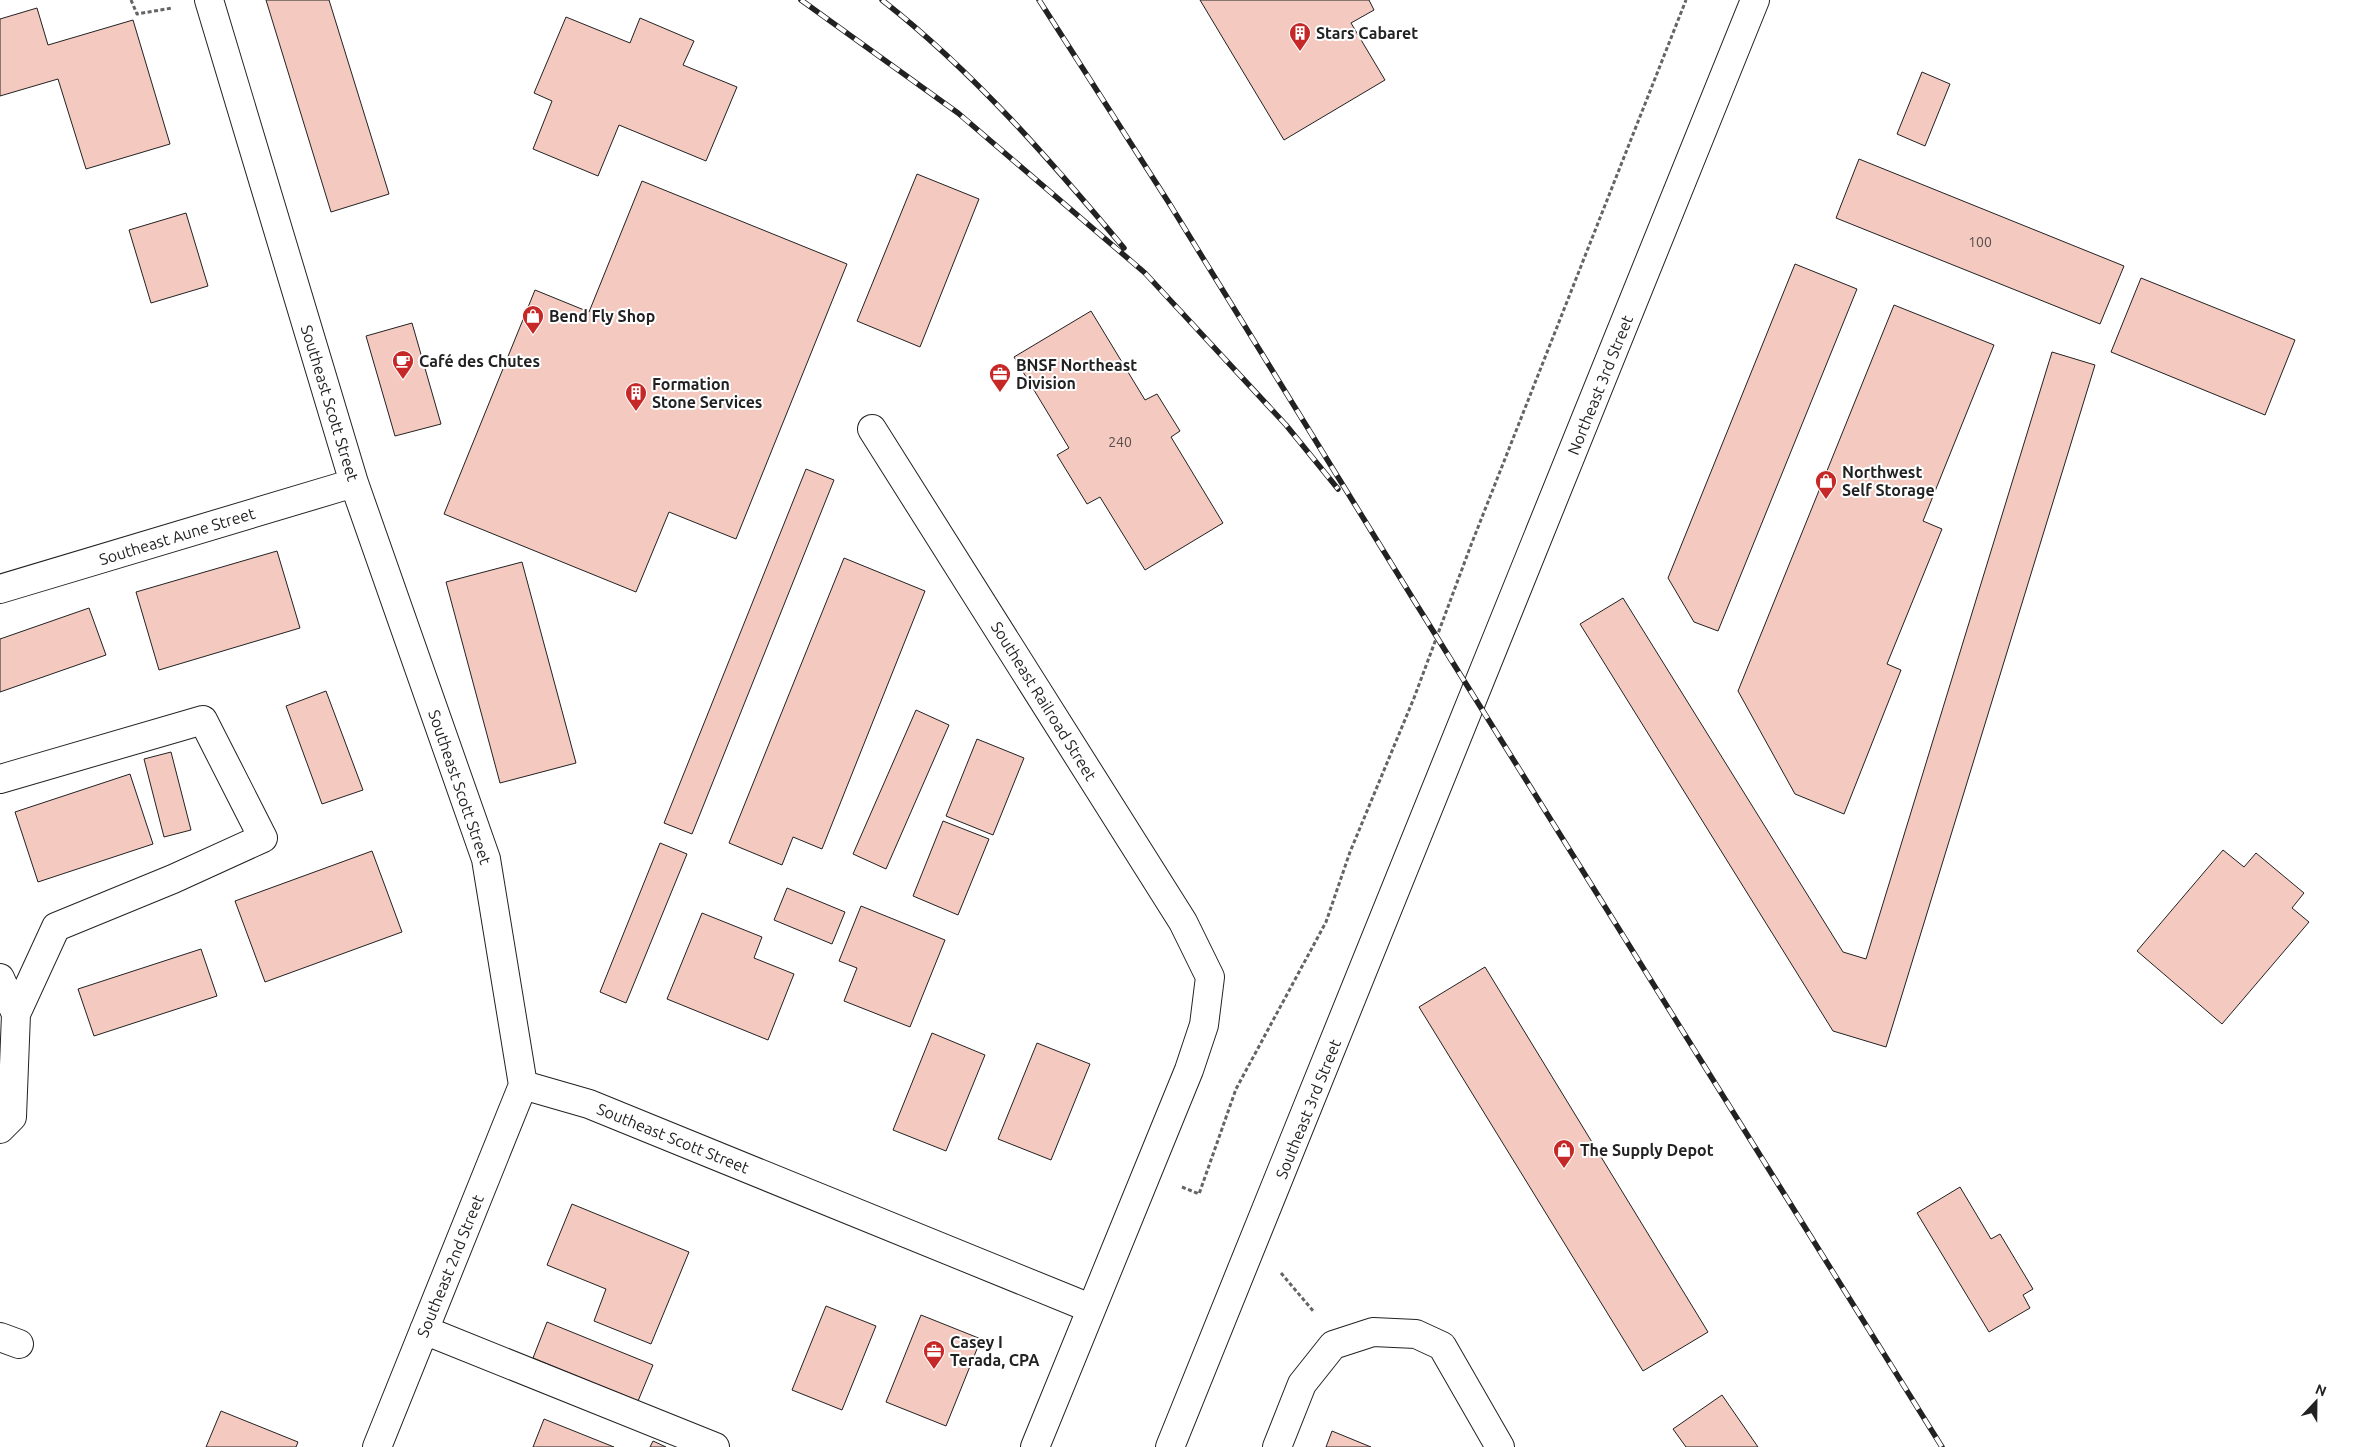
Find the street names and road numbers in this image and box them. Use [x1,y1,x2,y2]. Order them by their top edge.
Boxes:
street label: Northeast 3rd Street [1564,312,1637,457]
street label: Southeast Scott Street [298,323,363,484]
street label: Southeast Aune Street [97,503,258,568]
street label: Southeast Railroad Street [988,618,1101,784]
street label: Southeast Scott Street [425,707,495,867]
street label: Southeast 3rd Street [1272,1036,1345,1181]
street label: Southeast Scott Street [594,1099,752,1177]
street label: Southeast 2nd Street [413,1191,487,1340]

